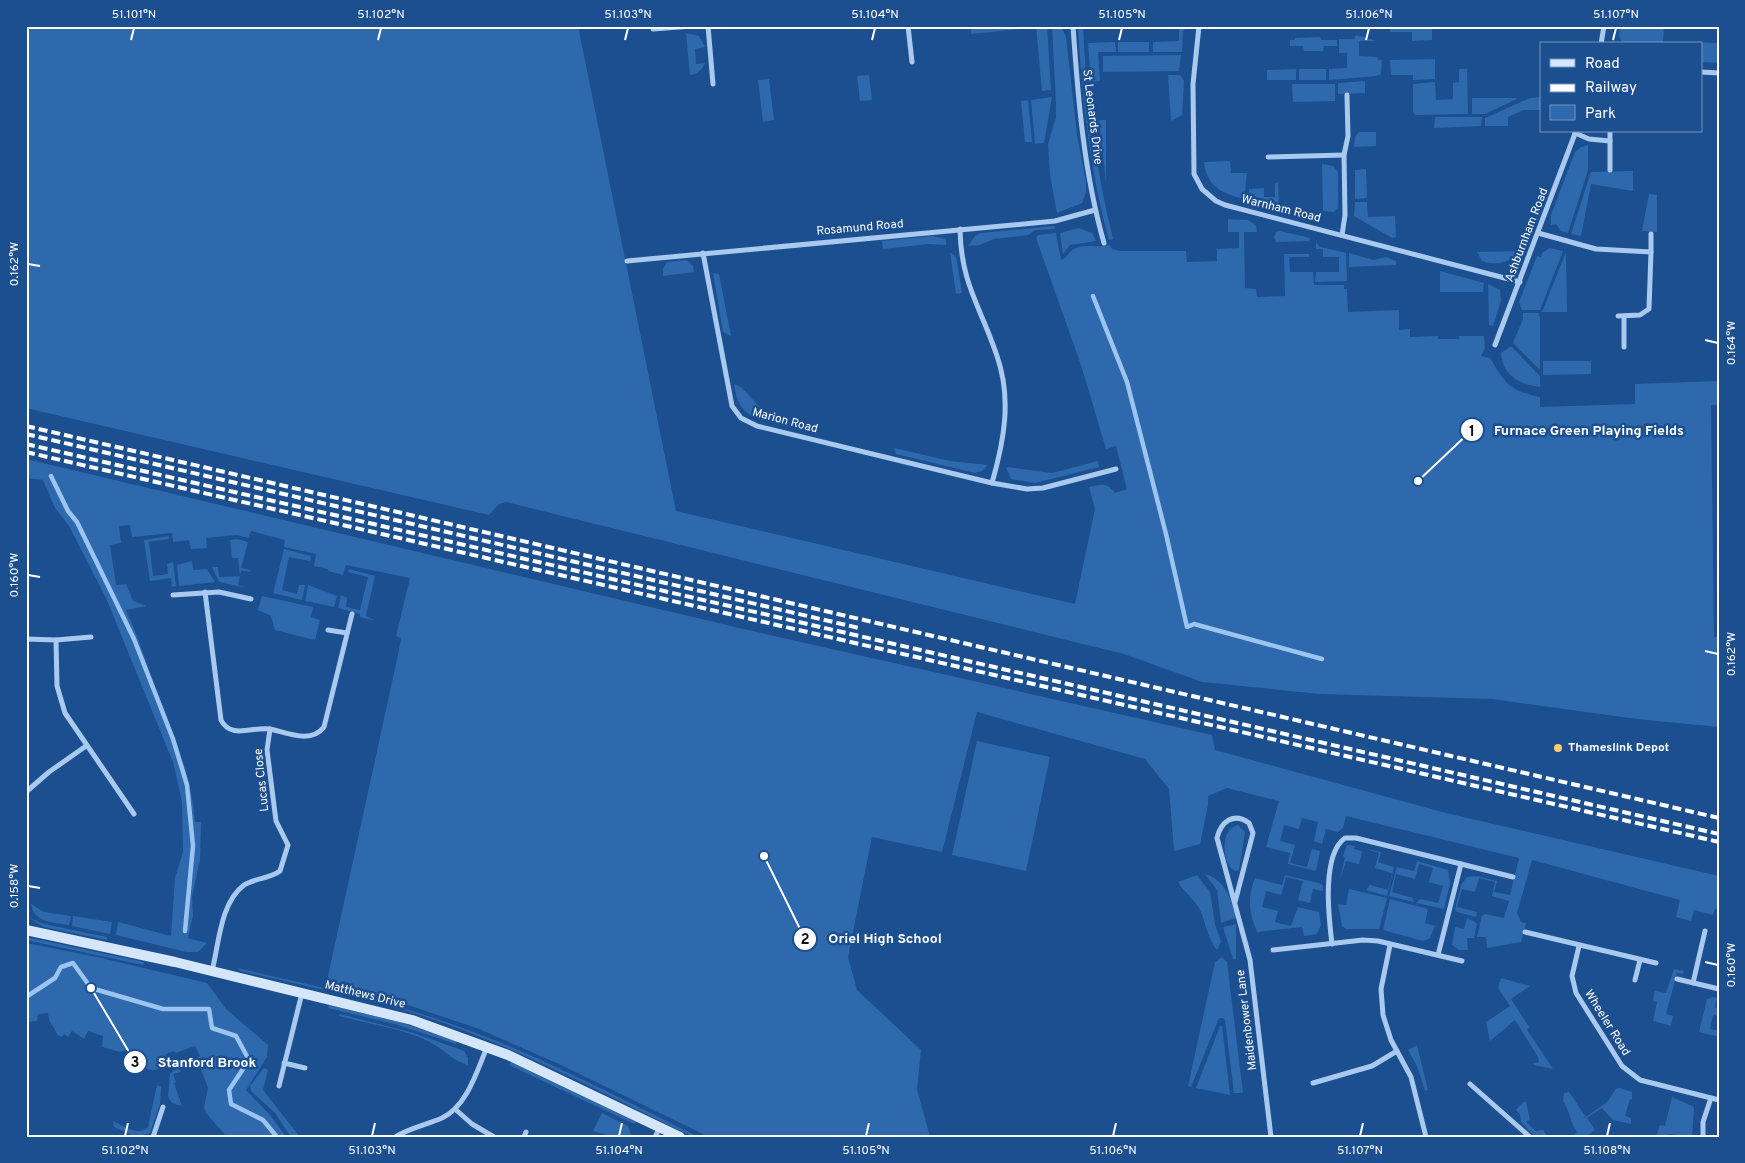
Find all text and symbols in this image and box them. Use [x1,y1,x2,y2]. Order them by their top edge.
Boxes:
text: 51.101°N [112,7,156,23]
text: 51.102°N [357,7,405,23]
text: 51.103°N [604,7,652,23]
text: 51.104°N [851,7,899,23]
text: 51.105°N [1098,7,1146,23]
text: 51.106°N [1345,7,1393,23]
text: 51.107°N [1593,7,1639,23]
legend [1540,42,1702,132]
text: Road [1585,55,1620,74]
street label: St Leonards Drive [1078,69,1106,165]
text: Railway [1585,79,1637,98]
text: Park [1585,105,1616,124]
street label: Ashburnham Road [1502,186,1552,284]
street label: Warnham Road [1239,191,1323,227]
street label: Rosamund Road [816,216,904,240]
text: 0.162°W [7,242,23,286]
text: 0.164°W [1724,321,1740,365]
street label: Marion Road [750,405,820,437]
callout: Furnace Green Playing Fields [1459,416,1694,445]
text: 1 [1469,423,1475,442]
text: Furnace Green Playing Fields [1494,423,1684,440]
text: 0.160°W [7,553,23,597]
text: 0.162°W [1724,632,1740,676]
place label: Thameslink Depot [1568,740,1670,756]
marker: Thameslink Depot [1552,742,1564,754]
street label: Lucas Close [251,748,273,812]
text: 0.158°W [7,864,23,908]
callout: Oriel High School [793,924,951,953]
text: 2 [800,931,810,950]
text: Oriel High School [828,931,942,948]
text: 0.160°W [1724,943,1740,987]
street label: Maidenbower Lane [1233,969,1261,1071]
street label: Matthews Drive [323,977,407,1013]
street label: Wheeler Road [1580,987,1634,1059]
callout: Stanford Brook [123,1047,267,1076]
text: 3 [131,1054,140,1073]
text: Stanford Brook [158,1055,256,1072]
text: 51.102°N [101,1143,149,1159]
text: 51.103°N [348,1143,396,1159]
text: 51.104°N [595,1143,643,1159]
text: 51.105°N [842,1143,890,1159]
text: 51.106°N [1089,1143,1137,1159]
text: 51.107°N [1337,1143,1383,1159]
text: 51.108°N [1583,1143,1631,1159]

